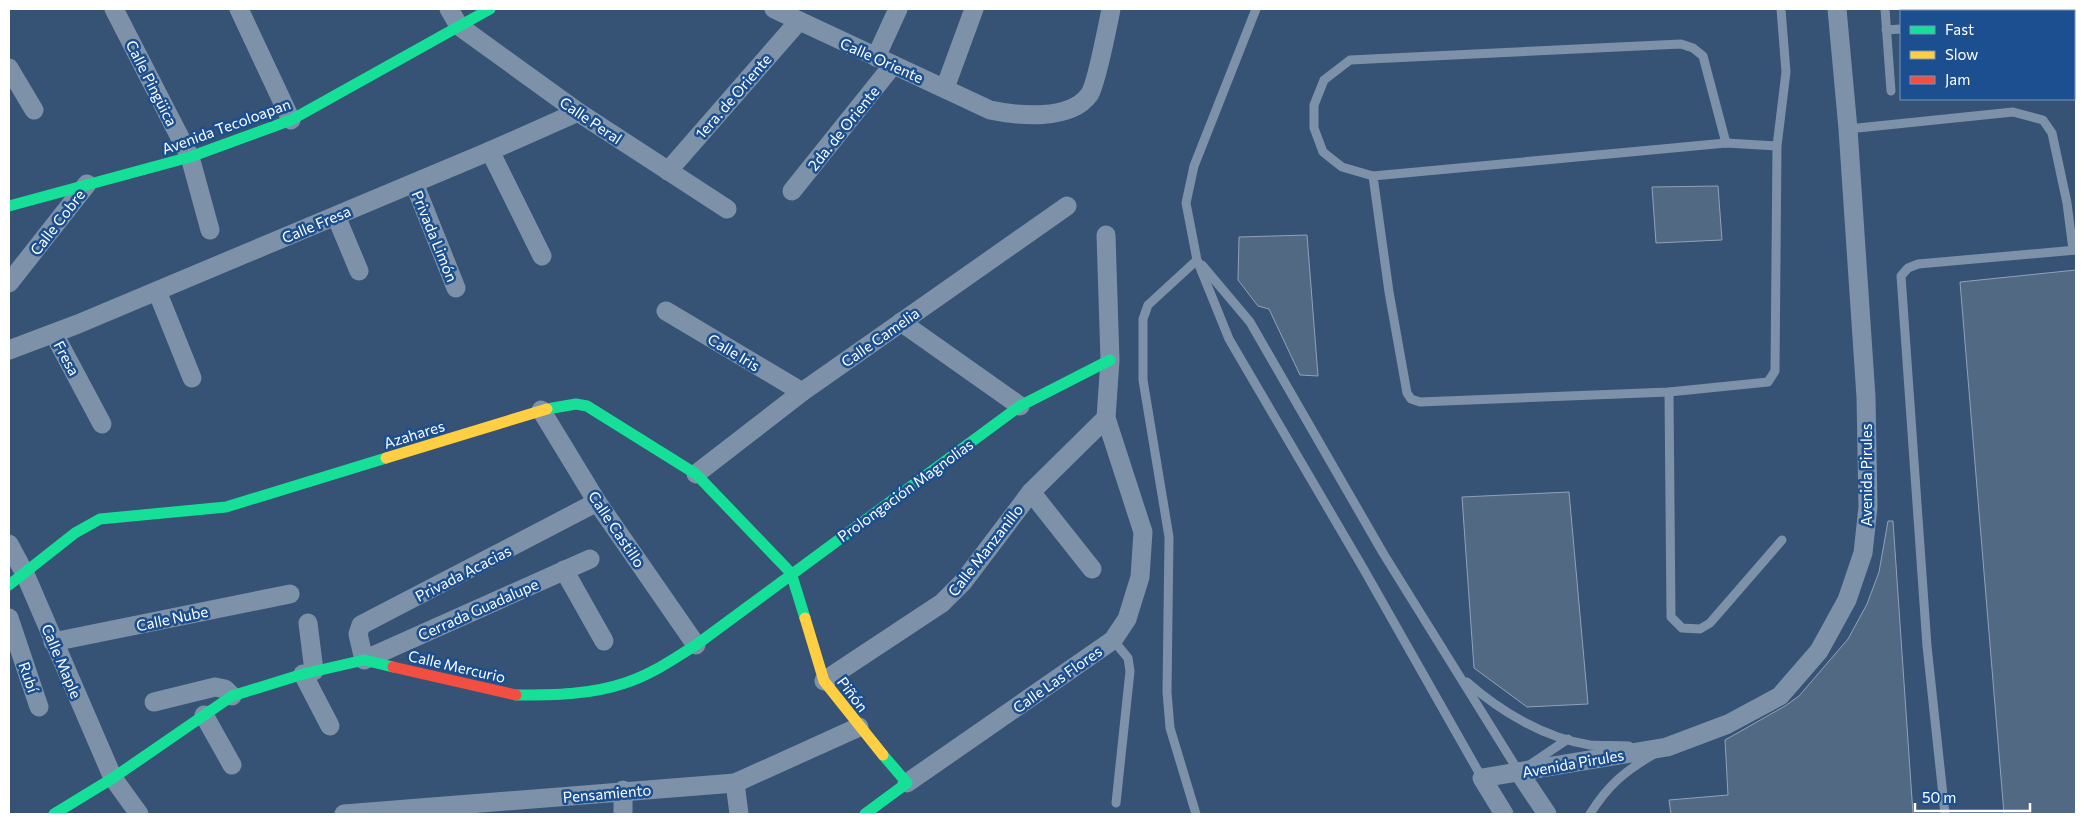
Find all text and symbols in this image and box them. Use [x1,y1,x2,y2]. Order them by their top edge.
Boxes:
legend [1900,10,2075,100]
text: Fast [1945,20,1974,38]
street label: Calle Oriente [838,34,926,86]
street label: Calle Pingüica [123,37,181,129]
text: Slow [1945,45,1978,63]
street label: 1era. de Oriente [691,50,775,142]
text: Jam [1945,70,1970,88]
street label: 2da. de Oriente [804,82,883,174]
street label: Calle Peral [556,93,626,147]
street label: Avenida Tecoloapan [159,94,293,158]
street label: Calle Cobre [26,186,88,258]
street label: Privada Limón [408,188,462,284]
street label: Calle Fresa [279,201,353,247]
street label: Calle Camelia [838,303,922,371]
street label: Calle Iris [705,330,763,375]
street label: Fresa [50,338,84,378]
street label: Azahares [381,416,447,452]
street label: Avenida Pirules [1857,423,1875,527]
street label: Prolongación Magnolias [834,435,976,545]
street label: Calle Castillo [585,487,649,571]
street label: Calle Manzanillo [944,500,1026,599]
street label: Privada Acacias [412,541,514,605]
street label: Cerrada Guadalupe [415,574,541,644]
street label: Calle Nube [134,602,210,634]
street label: Calle Maple [38,621,86,701]
street label: Calle Las Flores [1009,642,1105,716]
street label: Calle Mercurio [407,646,507,686]
street label: Rubí [15,659,43,696]
street label: Piñón [834,673,872,715]
street label: Avenida Pirules [1521,745,1626,781]
street label: Pensamiento [562,780,652,806]
scale bar [1915,780,2030,812]
text: 50 m [1922,788,1956,806]

